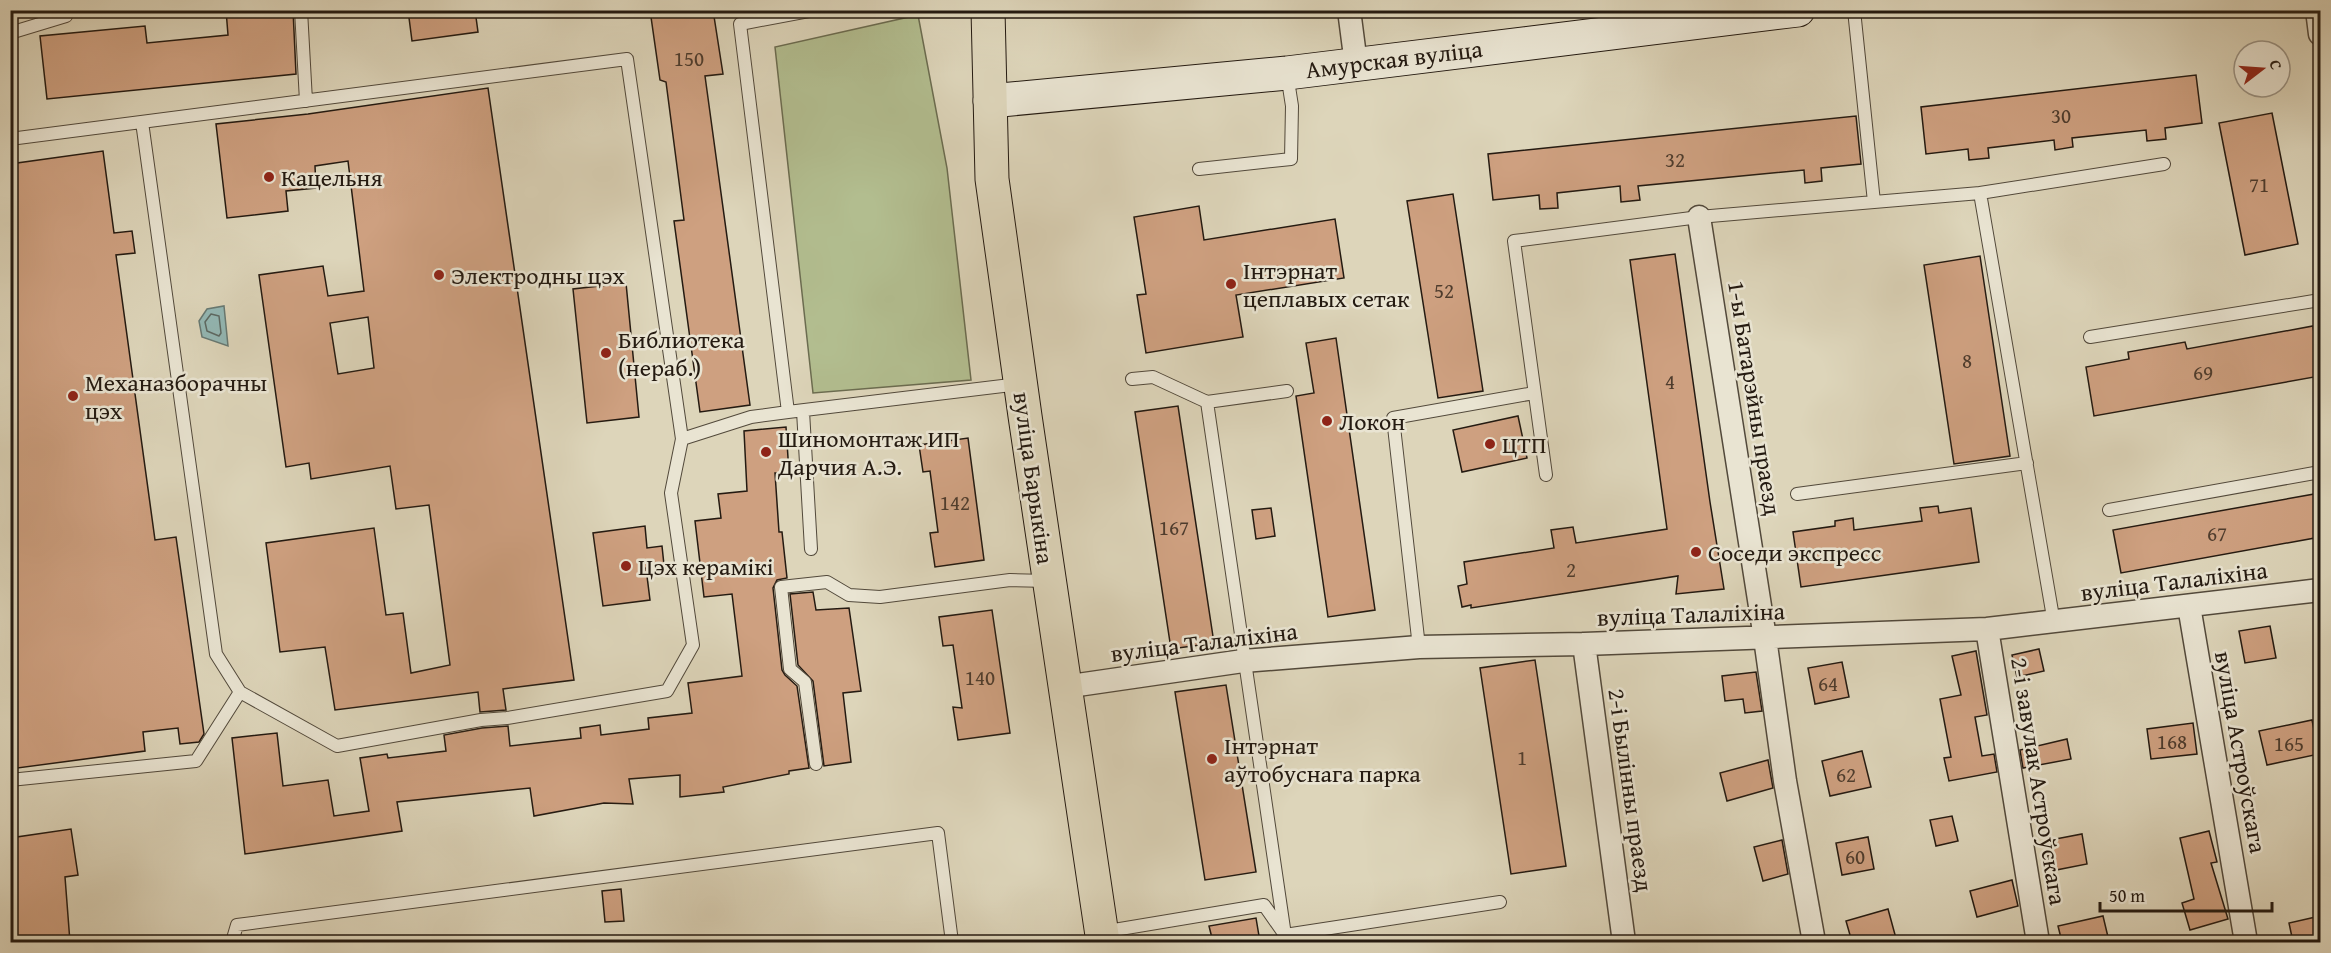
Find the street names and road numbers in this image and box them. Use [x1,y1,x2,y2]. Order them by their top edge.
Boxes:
street label: Амурская вуліца [1304,31,1485,87]
street label: 1-ы Батарэйны праезд [1719,278,1791,518]
street label: вуліца Барыкіна [1005,390,1063,567]
street label: вуліца Талаліхіна [2079,552,2270,610]
street label: вуліца Талаліхіна [1596,593,1786,635]
street label: вуліца Талаліхіна [1109,613,1300,671]
street label: вуліца Астроўскага [2206,648,2276,856]
street label: 2-і завулак Астроўскага [2002,655,2076,908]
street label: 2-і Былінны праезд [1599,686,1663,894]

